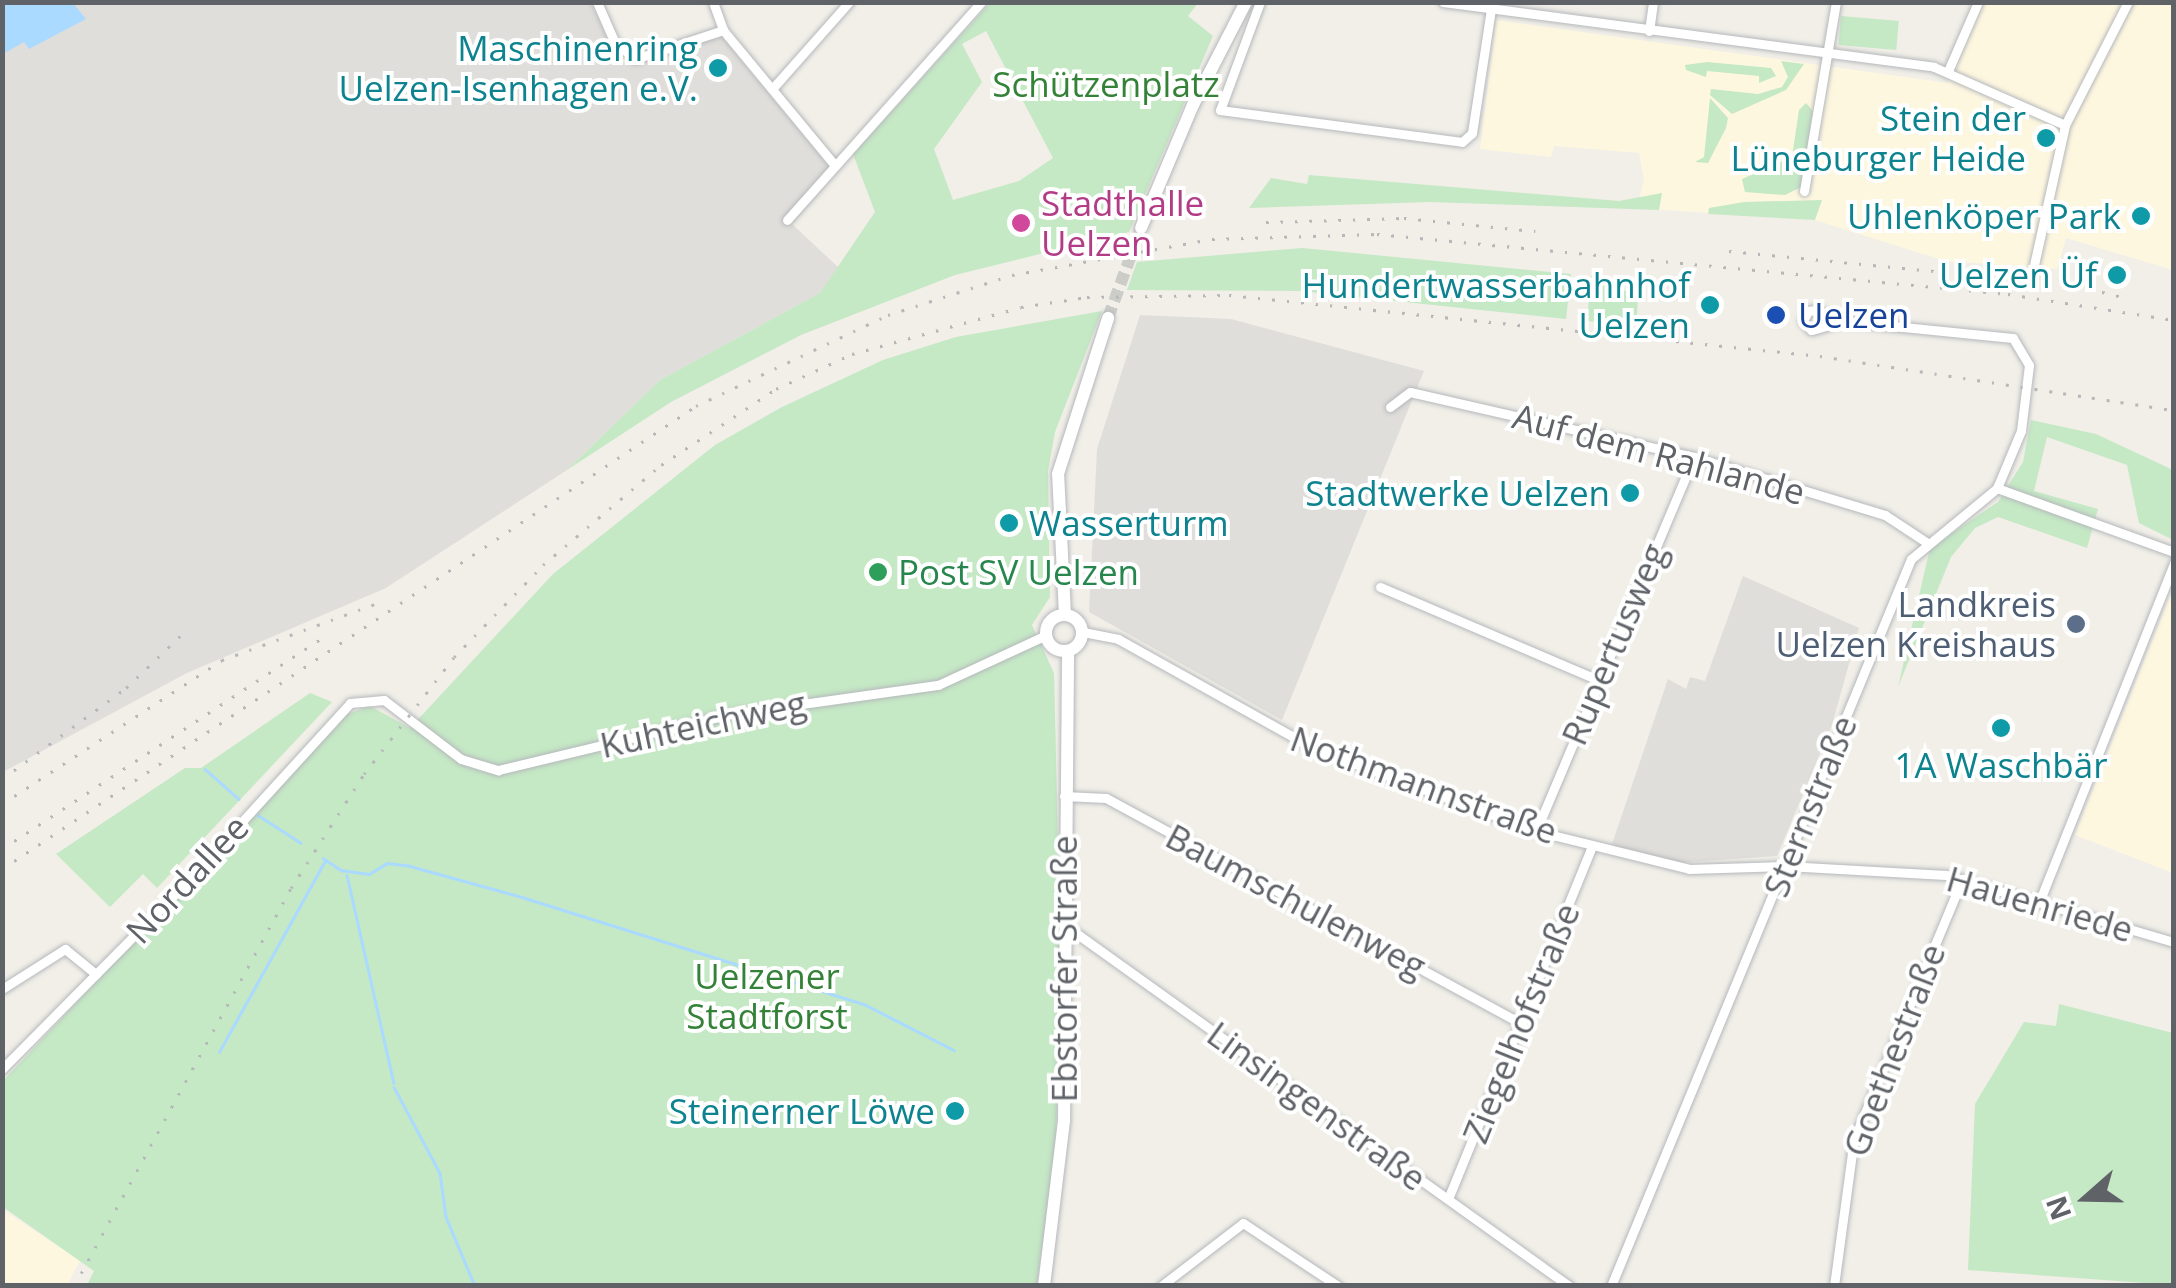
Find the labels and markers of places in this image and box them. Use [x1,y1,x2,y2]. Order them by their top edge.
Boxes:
place label: Maschinenring Uelzen-Isenhagen e.V. [339,27,698,109]
marker: Maschinenring Uelzen-Isenhagen e.V. [707,57,729,79]
place label: Stein der Lüneburger Heide [1731,97,2026,179]
marker: Stein der Lüneburger Heide [2035,127,2057,149]
place label: Stadthalle Uelzen [1041,182,1204,264]
place label: Uhlenköper Park [1847,195,2121,237]
marker: Uhlenköper Park [2130,205,2152,227]
marker: Stadthalle Uelzen [1010,212,1032,234]
place label: Uelzen Üf [1939,254,2097,296]
place label: Hundertwasserbahnhof Uelzen [1301,264,1690,346]
marker: Uelzen Üf [2106,264,2128,286]
marker: Hundertwasserbahnhof Uelzen [1699,294,1721,316]
place label: Uelzen [1798,294,1910,336]
marker: Uelzen [1763,302,1789,328]
place label: Stadtwerke Uelzen [1305,472,1610,514]
marker: Stadtwerke Uelzen [1619,482,1641,504]
place label: Wasserturm [1029,502,1229,544]
marker: Wasserturm [998,512,1020,534]
place label: Post SV Uelzen [898,551,1139,593]
marker: Post SV Uelzen [867,561,889,583]
place label: Landkreis Uelzen Kreishaus [1775,583,2056,665]
marker: Landkreis Uelzen Kreishaus [2065,613,2087,635]
marker: 1A Waschbär [1990,717,2012,739]
place label: 1A Waschbär [1894,744,2108,786]
place label: Steinerner Löwe [669,1090,935,1132]
marker: Steinerner Löwe [944,1100,966,1122]

